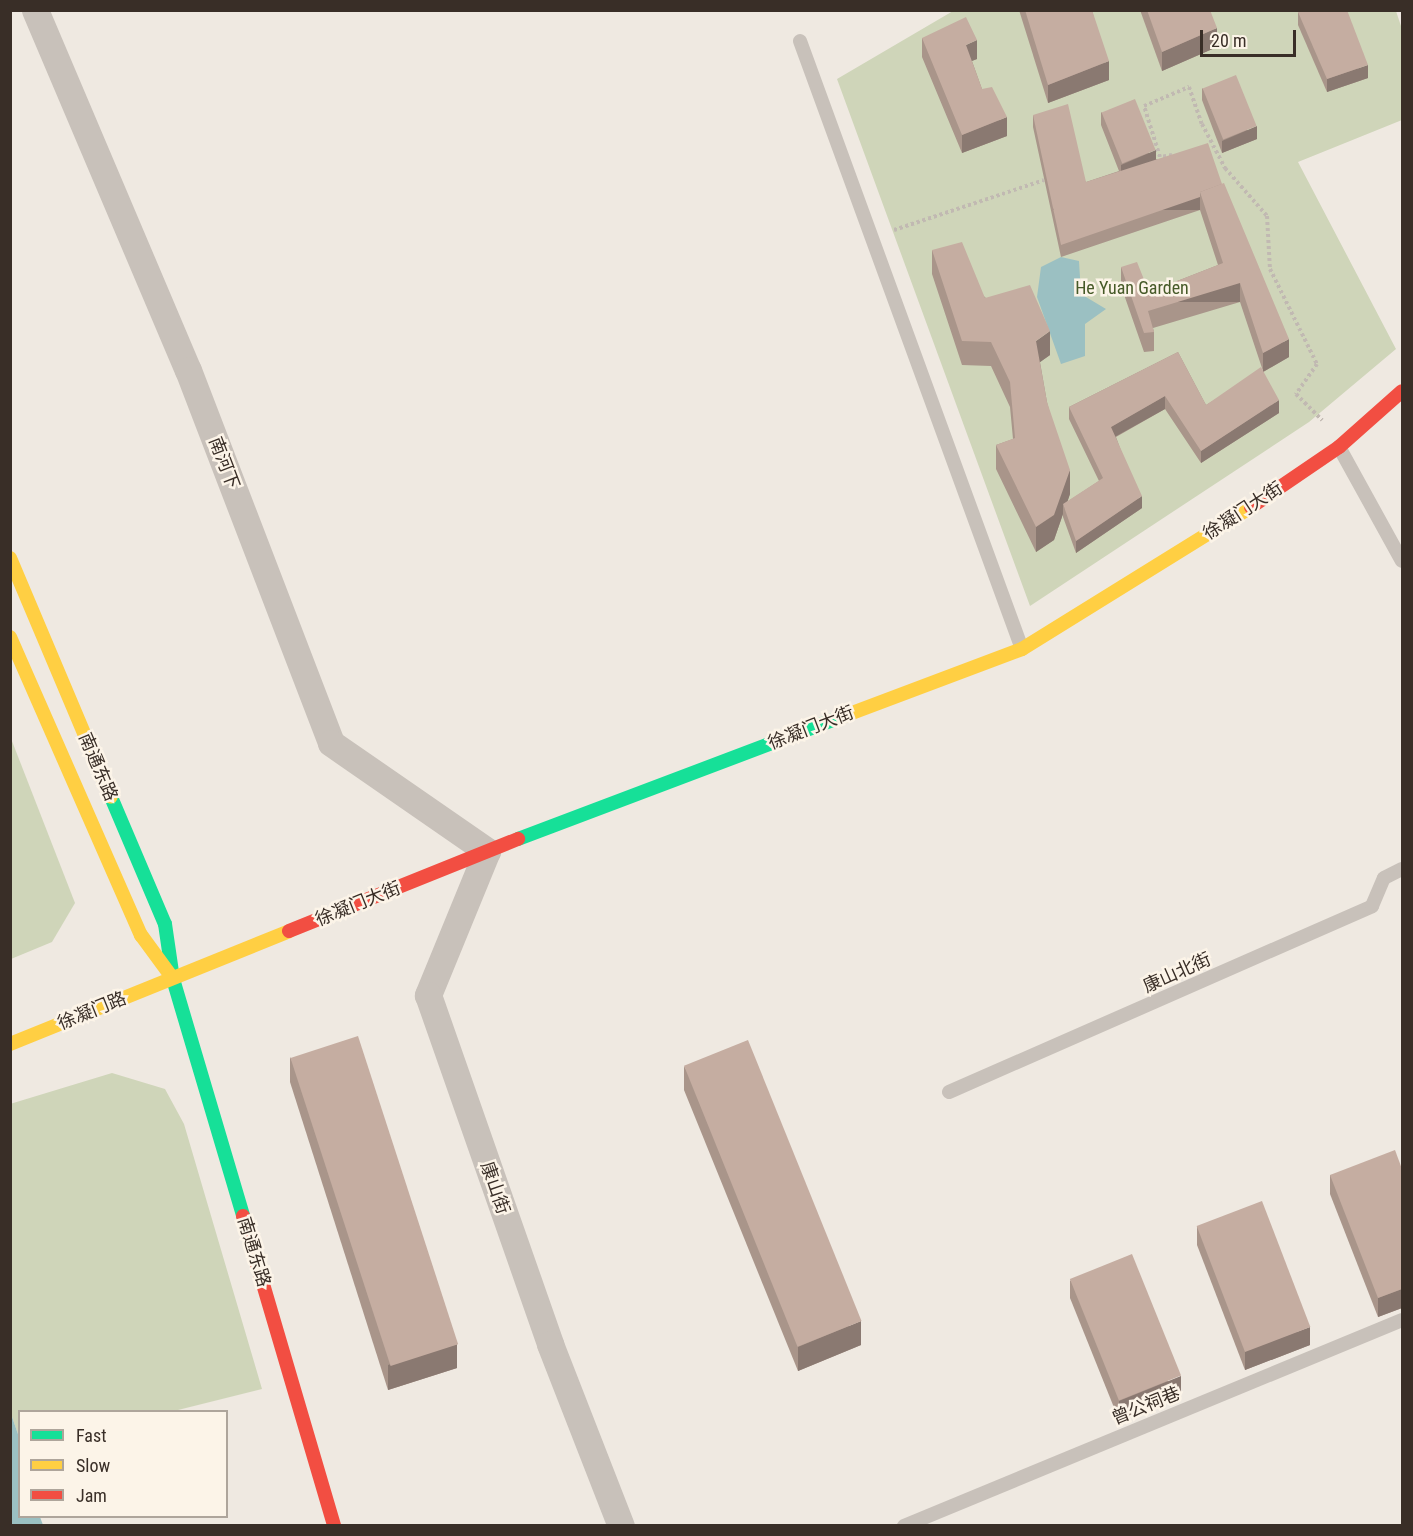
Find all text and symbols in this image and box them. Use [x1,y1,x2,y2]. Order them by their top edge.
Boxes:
scale bar [1203,18,1299,56]
text: 20 m [1211,30,1246,51]
park label: He Yuan Garden [1075,277,1189,299]
street label: 南河下 [204,434,244,492]
street label: 徐凝门大街 [1199,477,1287,545]
street label: 徐凝门大街 [765,702,857,754]
street label: 南通东路 [74,730,122,804]
street label: 徐凝门大街 [312,877,404,931]
street label: 康山北街 [1140,948,1214,998]
street label: 徐凝门路 [55,988,129,1034]
street label: 康山街 [476,1159,514,1217]
street label: 南通东路 [233,1214,275,1290]
street label: 曾公祠巷 [1109,1383,1183,1429]
legend [18,1410,228,1518]
text: Fast [76,1425,107,1446]
text: Slow [76,1455,110,1476]
text: Jam [76,1485,107,1506]

